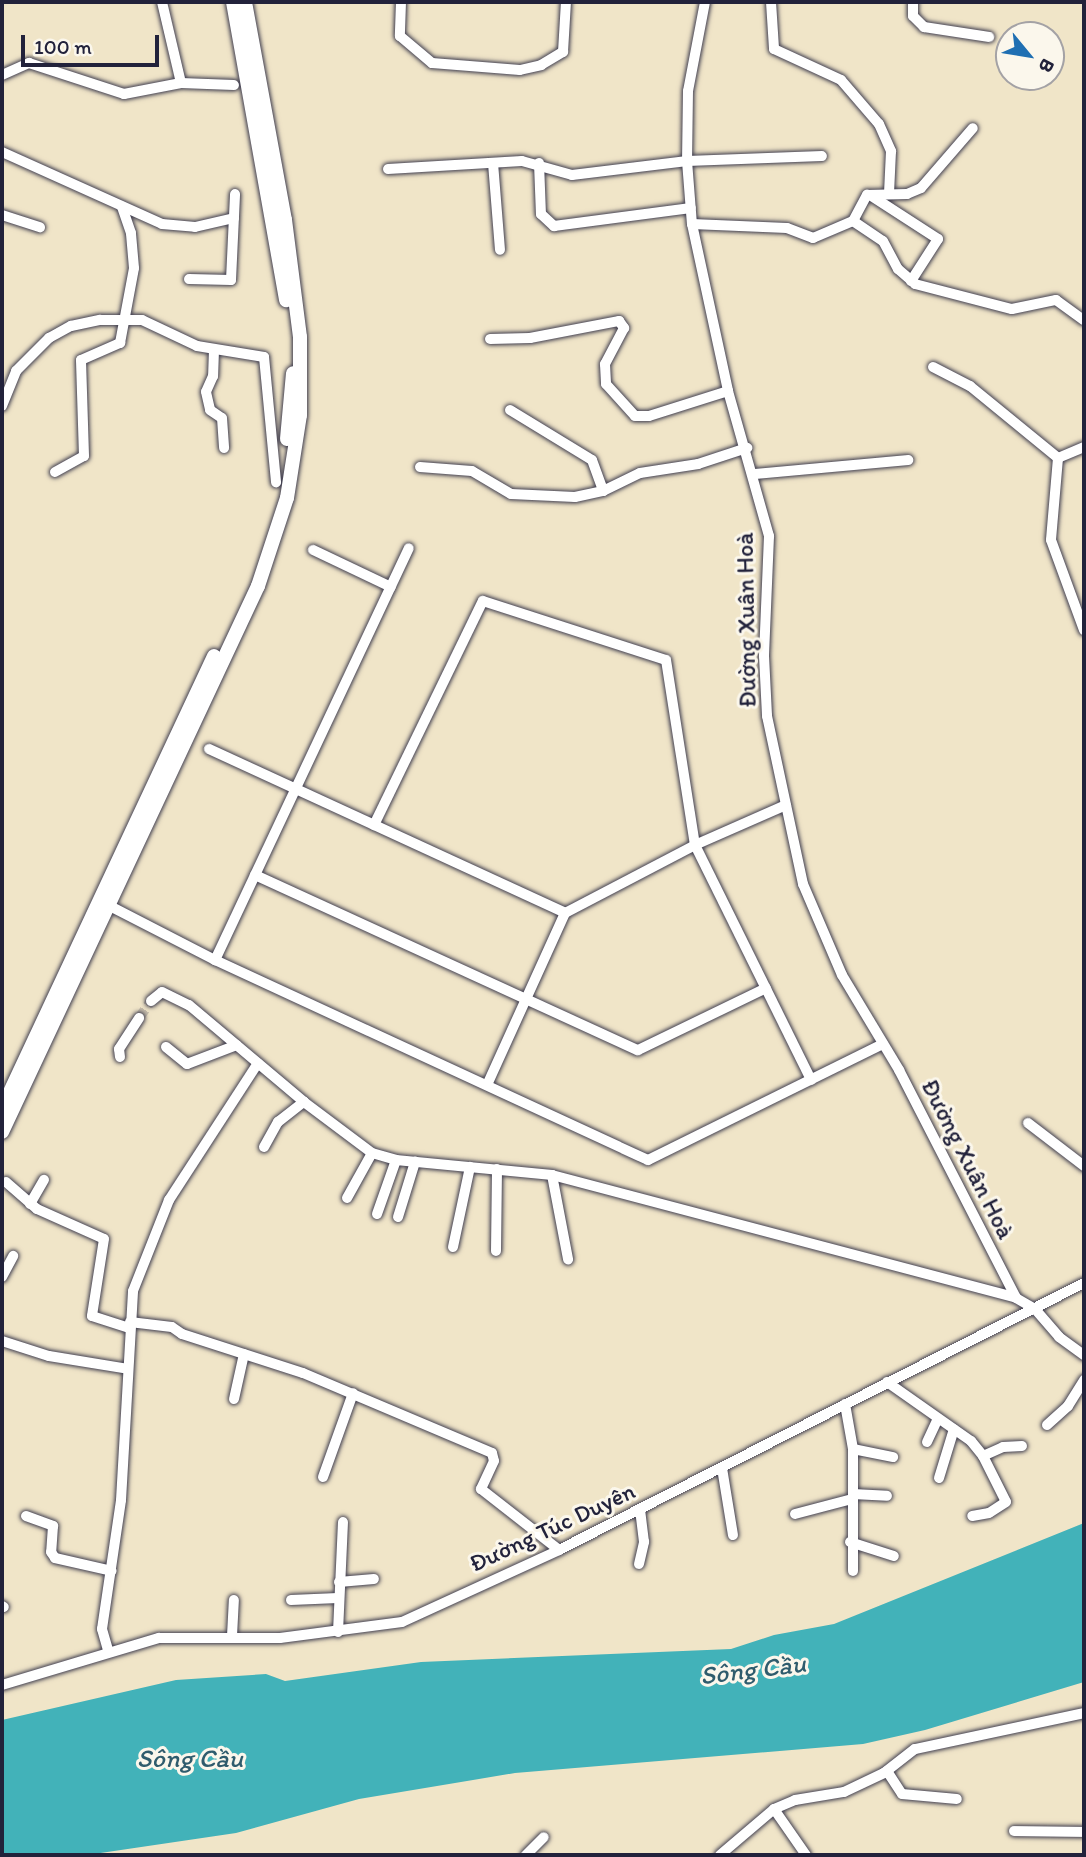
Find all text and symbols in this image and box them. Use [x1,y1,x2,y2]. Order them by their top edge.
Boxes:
scale bar [24,21,163,65]
north arrow [995,21,1065,91]
text: 100 m [34,34,92,59]
text: B [1034,55,1060,77]
street label: Đường Xuân Hoà [730,532,762,708]
street label: Đường Xuân Hoà [915,1074,1021,1244]
street label: Đường Túc Duyên [464,1476,640,1578]
water label: Sông Cầu [698,1648,808,1692]
water label: Sông Cầu [137,1743,243,1775]

